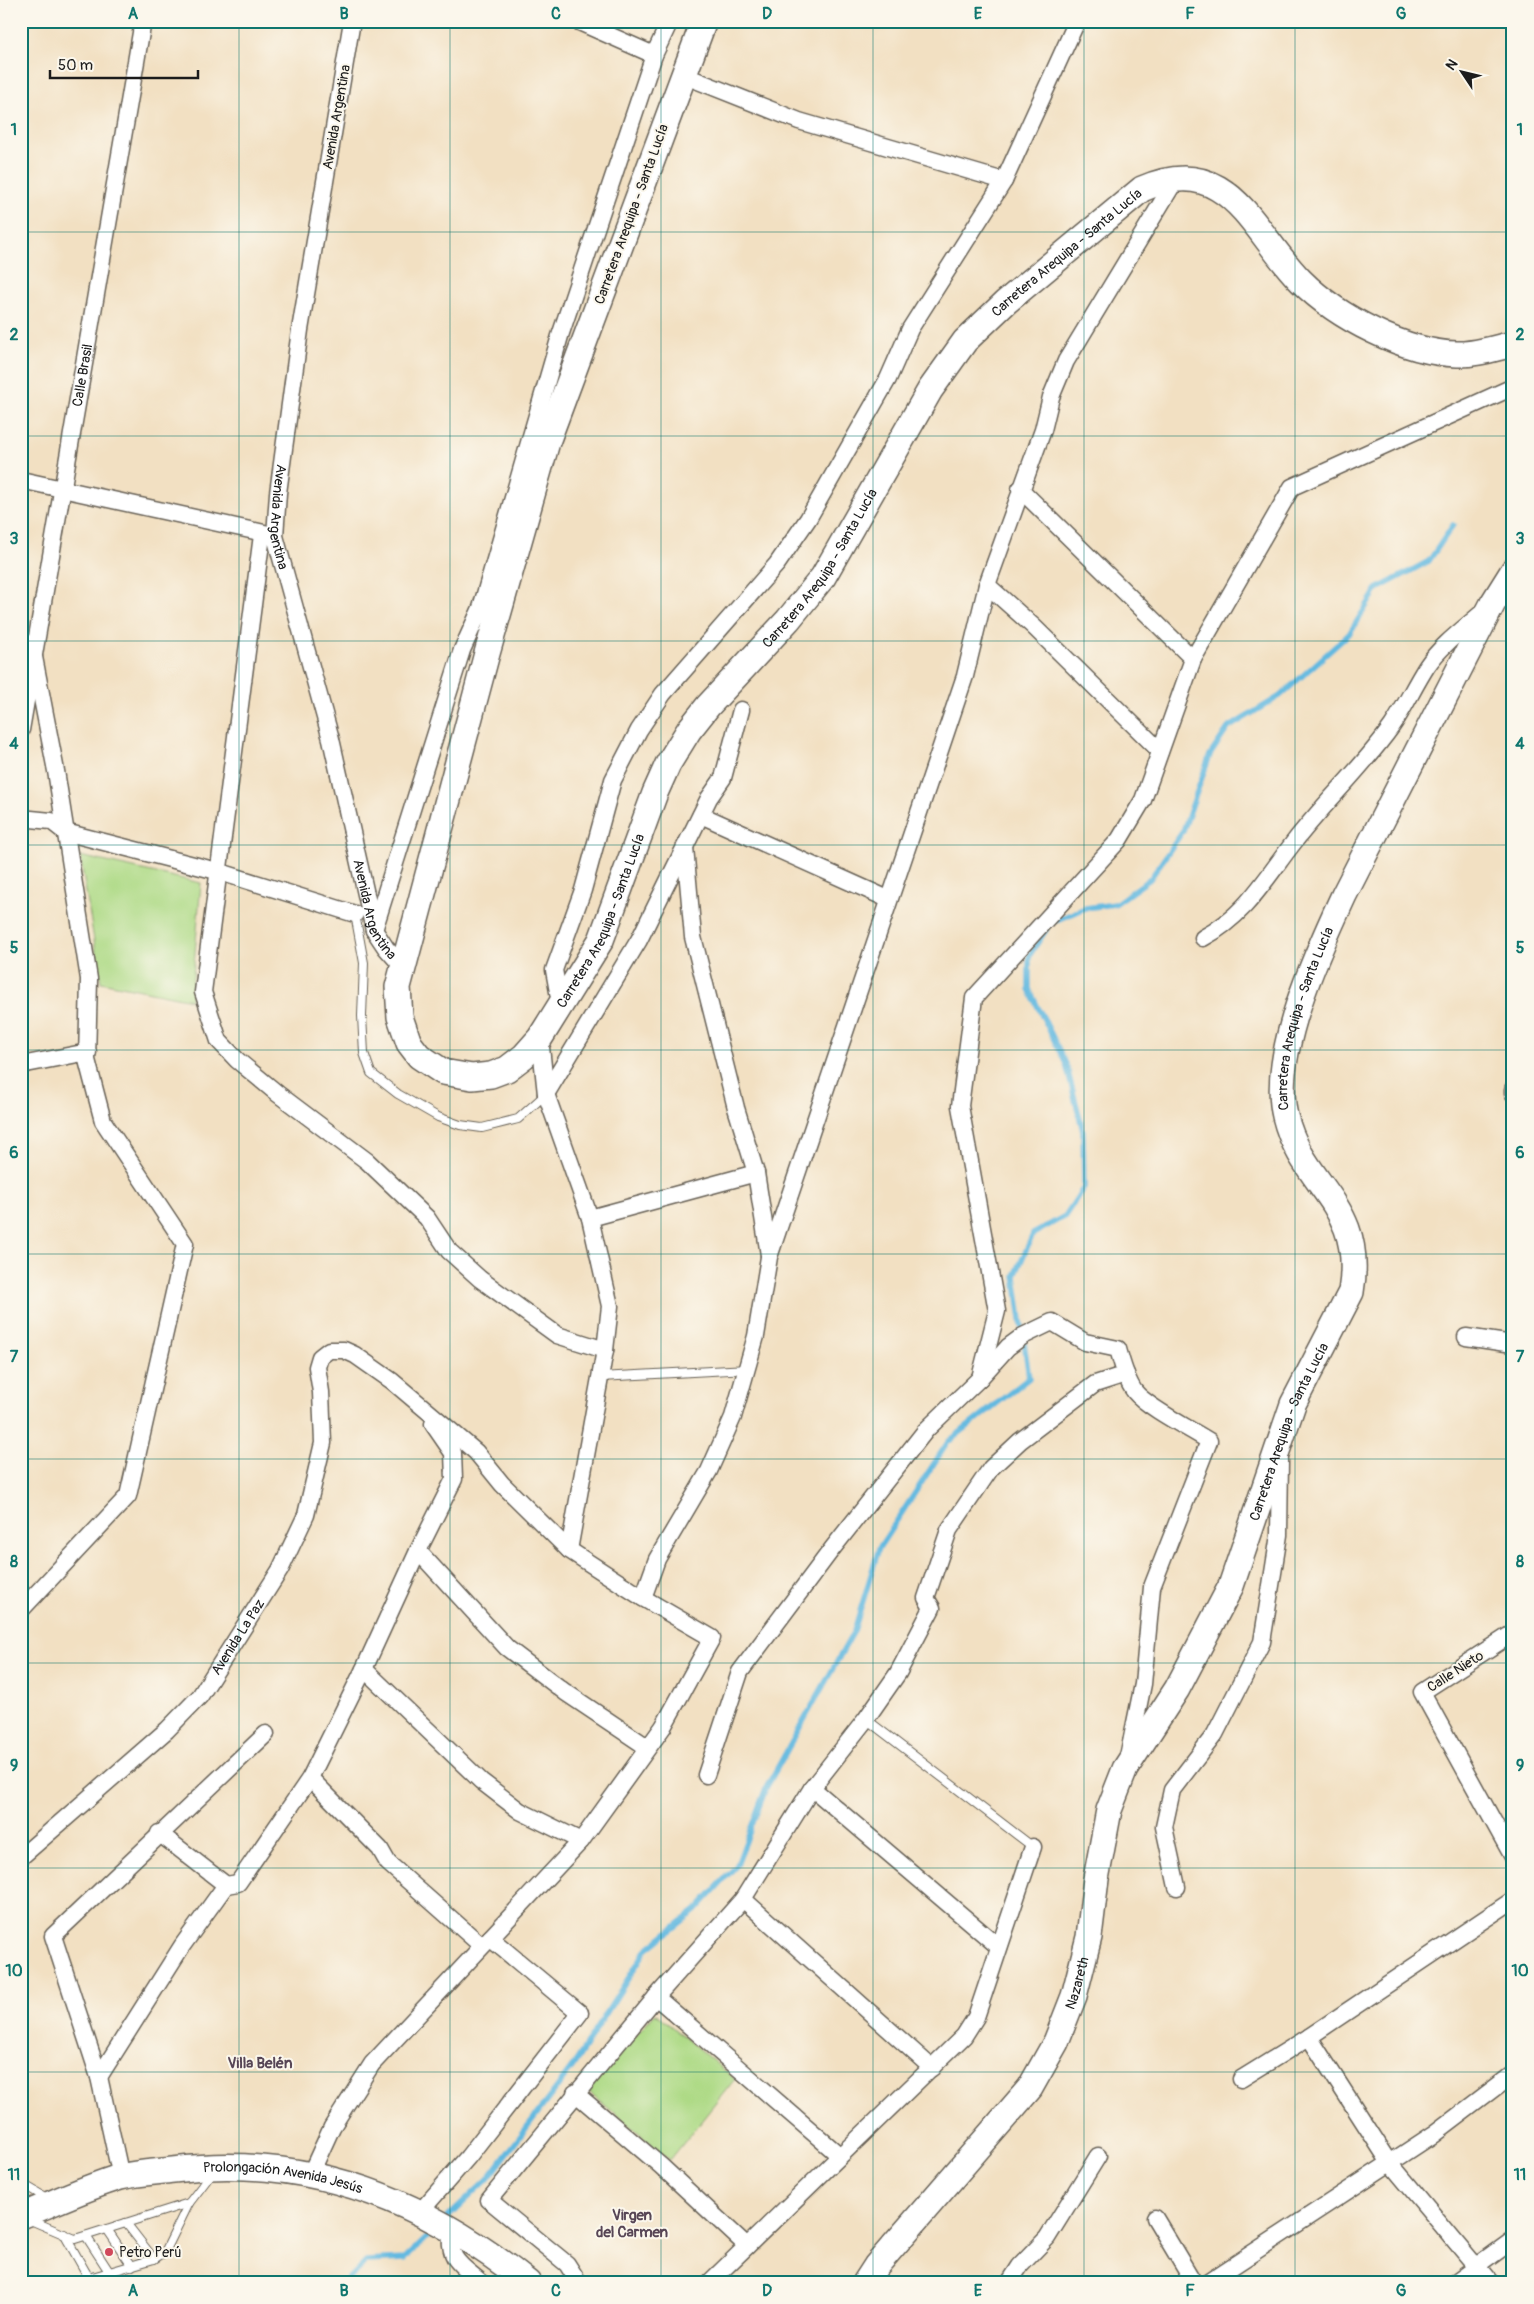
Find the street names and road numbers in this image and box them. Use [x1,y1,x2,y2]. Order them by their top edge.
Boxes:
street label: Avenida Argentina [319,63,354,171]
street label: Carretera Arequipa - Santa Lucía [591,122,672,307]
street label: Carretera Arequipa - Santa Lucía [988,185,1145,320]
street label: Calle Brasil [69,343,96,408]
street label: Avenida Argentina [266,463,292,571]
street label: Carretera Arequipa - Santa Lucía [759,486,881,651]
street label: Carretera Arequipa - Santa Lucía [553,831,648,1011]
street label: Avenida Argentina [349,858,400,963]
street label: Carretera Arequipa - Santa Lucía [1274,924,1337,1112]
street label: Carretera Arequipa - Santa Lucía [1246,1340,1332,1523]
street label: Avenida La Paz [208,1596,268,1678]
street label: Calle Nieto [1424,1647,1487,1696]
street label: Nazareth [1062,1955,1093,2012]
street label: Prolongación Avenida Jesús [203,2158,366,2198]

